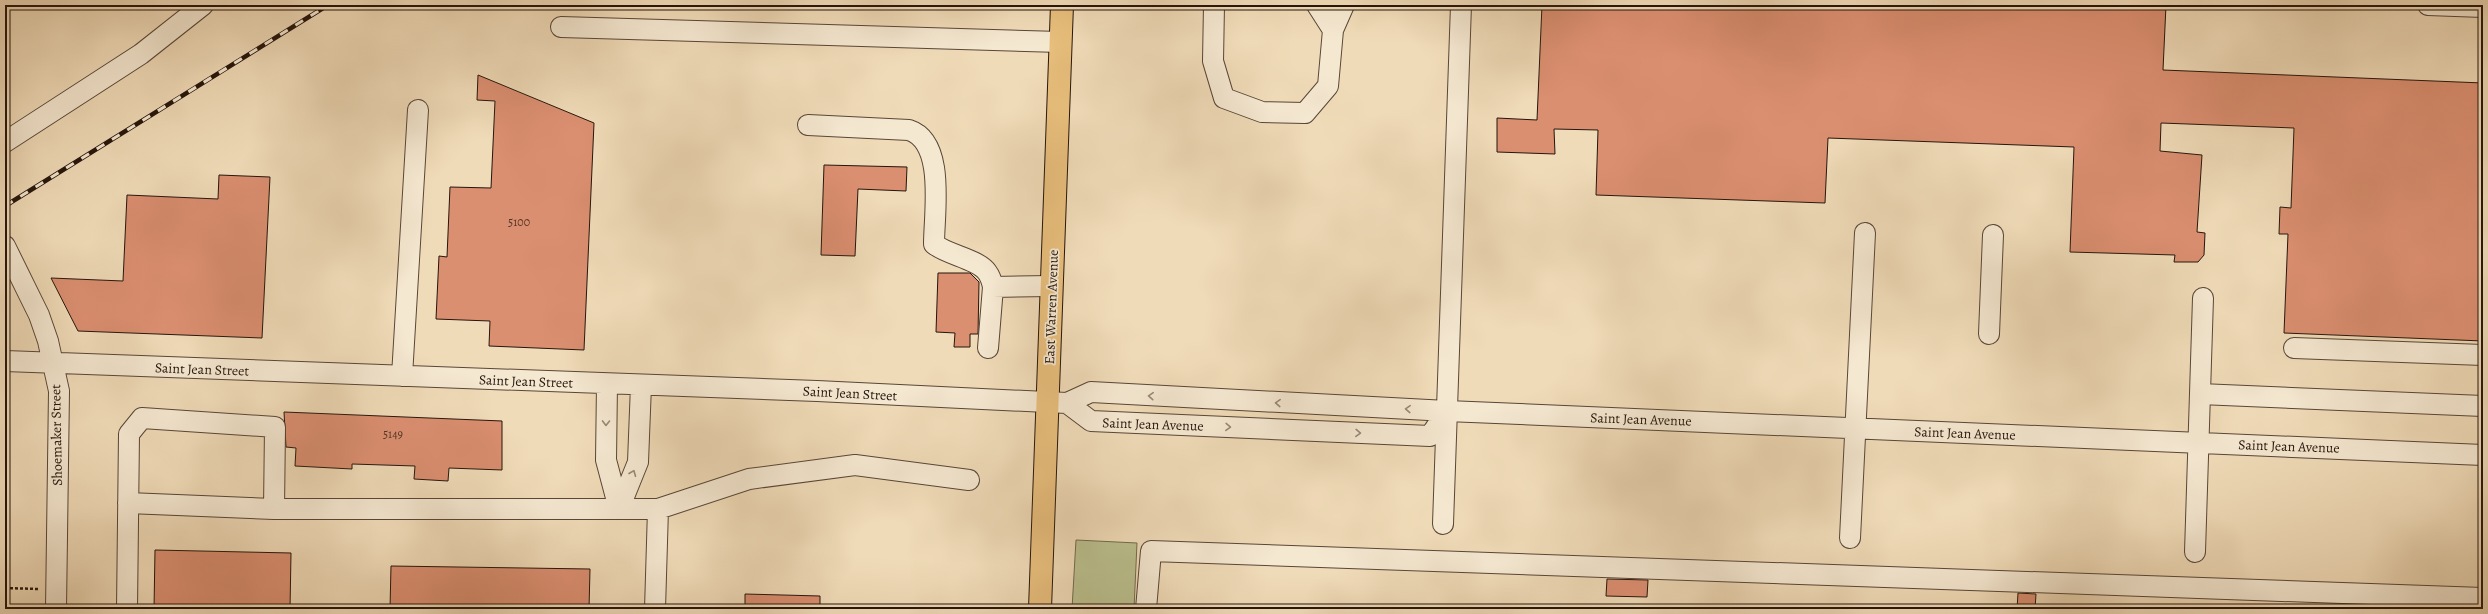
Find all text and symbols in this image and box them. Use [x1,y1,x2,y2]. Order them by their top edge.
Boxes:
house number: 5100 [508,214,530,230]
street label: East Warren Avenue [1040,249,1063,365]
street label: Saint Jean Street [154,358,250,381]
street label: Saint Jean Street [478,370,574,393]
street label: Saint Jean Street [802,382,898,405]
street label: Shoemaker Street [46,384,67,486]
one-way arrow [1148,391,1154,400]
one-way arrow [1275,398,1281,407]
one-way arrow [1405,405,1411,414]
street label: Saint Jean Avenue [1590,408,1692,431]
street label: Saint Jean Avenue [1102,413,1204,436]
one-way arrow [602,420,611,426]
street label: Saint Jean Avenue [1914,422,2016,445]
one-way arrow [1225,423,1231,431]
house number: 5149 [383,426,403,442]
one-way arrow [1355,428,1361,437]
street label: Saint Jean Avenue [2238,435,2340,458]
one-way arrow [629,469,637,476]

